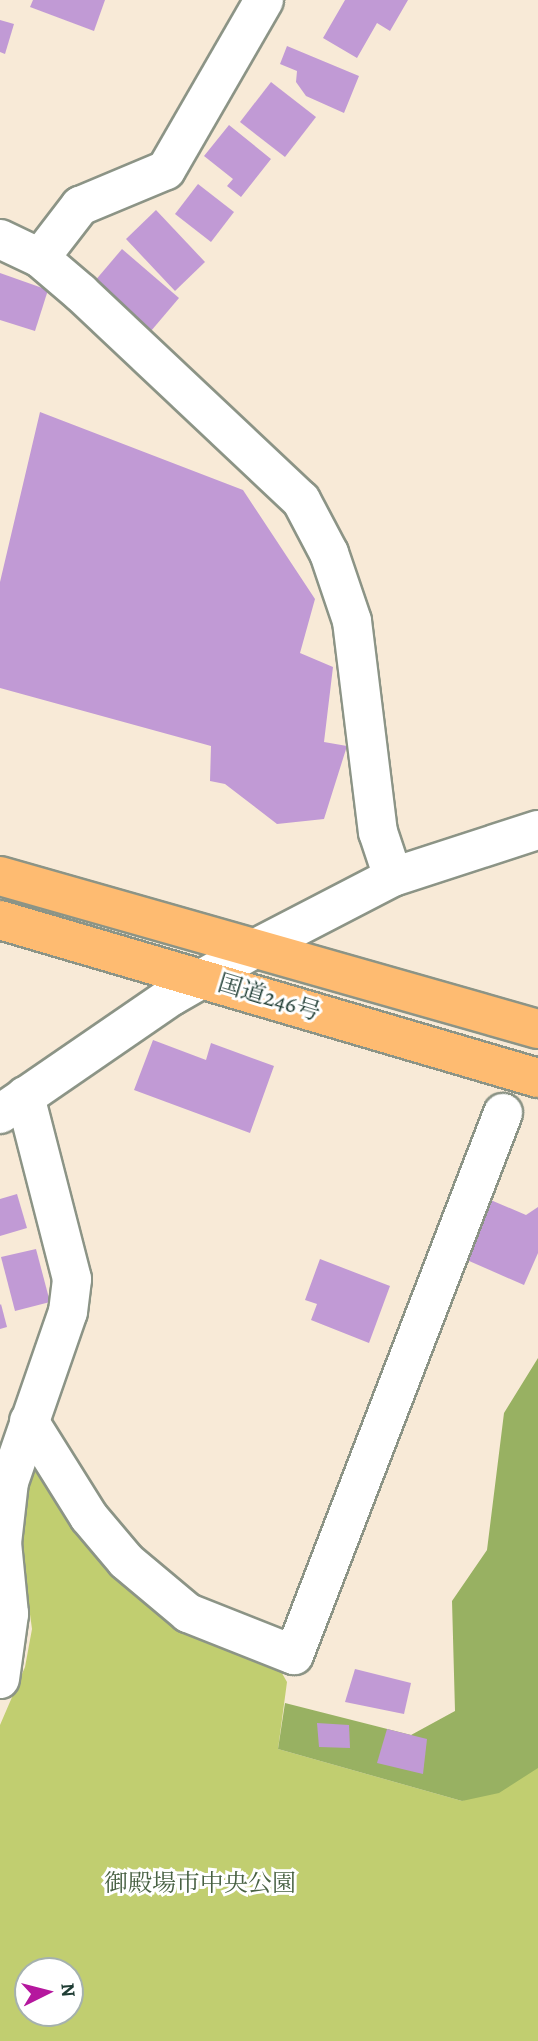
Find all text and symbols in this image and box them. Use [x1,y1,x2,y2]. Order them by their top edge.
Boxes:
street label: 国道246号 [214,969,324,1027]
park label: 御殿場市中央公園 [104,1870,296,1898]
north arrow [14,1957,84,2027]
text: N [54,1982,82,1998]

